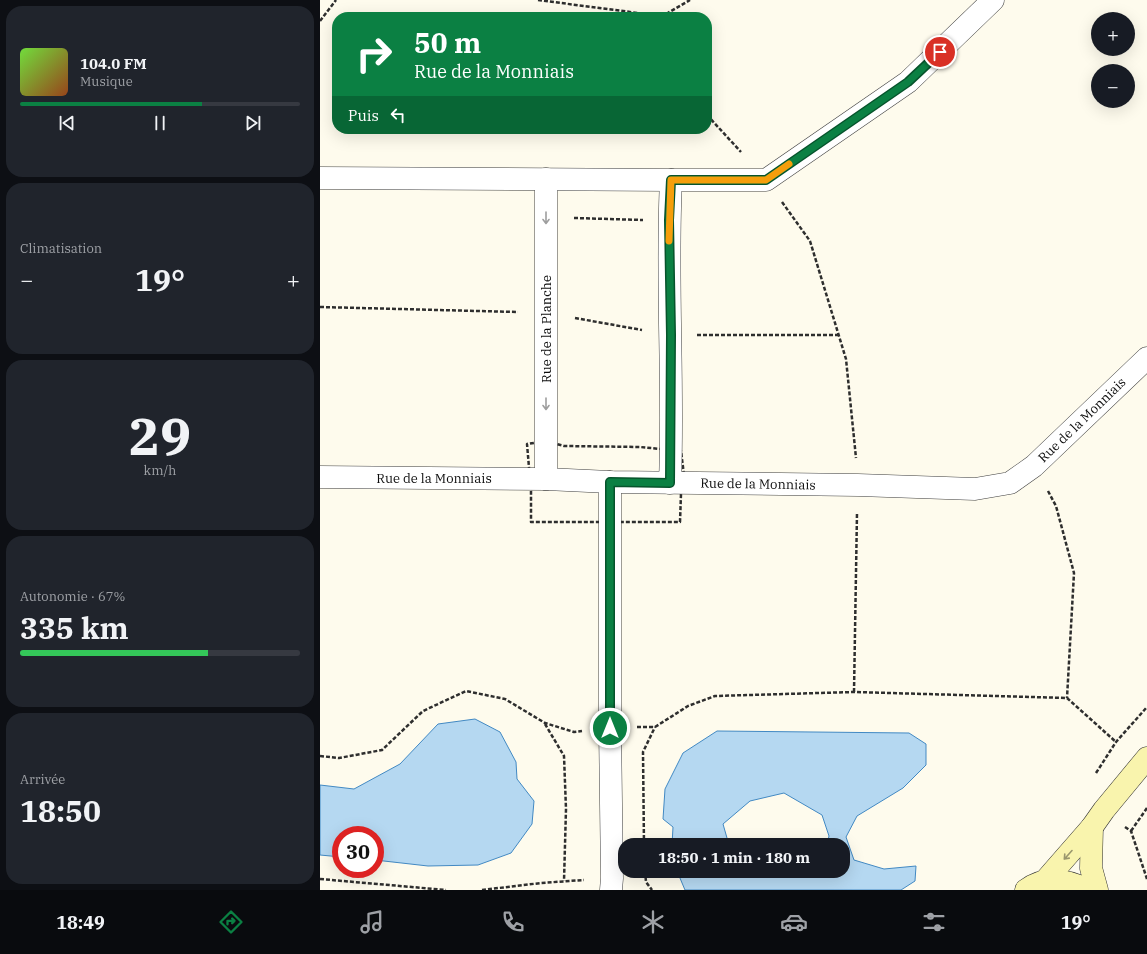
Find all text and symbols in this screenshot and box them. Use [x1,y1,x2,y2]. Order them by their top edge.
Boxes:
map controls [1091,12,1135,108]
button: + [1091,12,1135,56]
text: 50 m [414,24,481,61]
icon: right [348,28,400,80]
pin [923,35,957,69]
icon: arrive [929,41,951,63]
text: 104.0 FM [80,54,147,73]
text: Rue de la Monniais [414,60,574,83]
button: − [1091,64,1135,108]
text: Musique [80,73,133,90]
icon: left [387,104,409,126]
text: Puis [348,106,379,125]
icon: previous [56,112,78,134]
icon: pause [149,112,171,134]
icon: next [242,112,264,134]
one-way arrow [542,211,550,224]
text: Climatisation [20,240,102,257]
text: 19° [135,260,185,299]
text: − [20,265,33,294]
text: + [287,265,300,294]
street label: Rue de la Planche [538,275,555,383]
street label: Rue de la Monniais [1035,374,1129,466]
one-way arrow [542,397,550,410]
text: 29 [129,402,191,469]
text: km/h [144,462,176,479]
street label: Rue de la Monniais [376,470,492,487]
street label: Rue de la Monniais [700,474,816,494]
text: Autonomie · 67% [20,588,125,605]
text: 335 km [20,608,129,647]
position arrow [589,707,631,749]
text: Arrivée [20,771,65,788]
text: 18:50 [20,791,101,830]
speed limit sign: 30 [332,826,384,878]
text: 18:50 · 1 min · 180 m [658,848,810,867]
one-way arrow [1064,849,1073,859]
icon: directions [217,908,245,936]
icon: music [358,908,386,936]
icon: phone [499,908,527,936]
icon: climate [639,908,667,936]
icon: car [780,908,808,936]
icon: filters [920,908,948,936]
text: 18:49 [56,911,105,934]
text: 19° [1061,911,1091,934]

